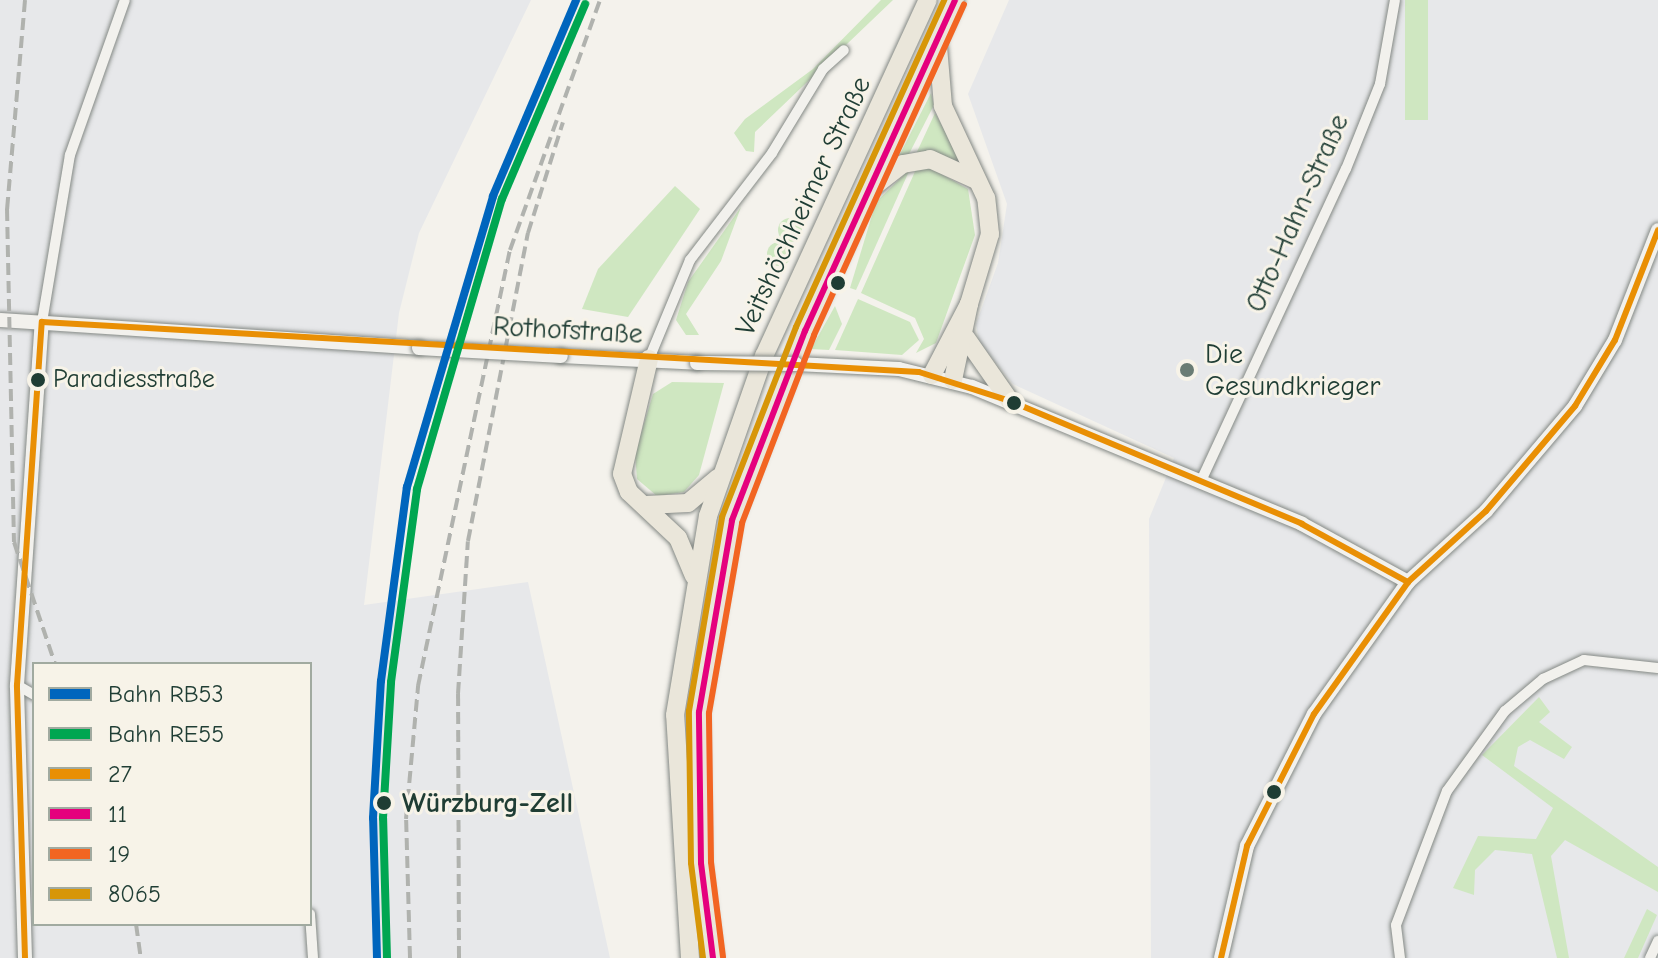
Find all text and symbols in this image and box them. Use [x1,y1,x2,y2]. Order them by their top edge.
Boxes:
street label: Veitshöchheimer Straße [728,71,878,341]
street label: Otto-Hahn-Straße [1238,109,1356,317]
unlabelled marker [830,275,846,291]
street label: Rothofstraße [492,309,644,351]
place label: Die Gesundkrieger [1205,337,1380,403]
marker: Die Gesundkrieger [1176,359,1198,381]
place label: Paradiesstraße [53,364,215,396]
marker: Paradiesstraße [30,372,46,388]
unlabelled marker [1006,395,1022,411]
legend [32,662,312,926]
text: Bahn RB53 [108,680,224,708]
text: Bahn RE55 [108,720,224,748]
text: 27 [108,760,132,788]
unlabelled marker [1266,784,1282,800]
place label: Würzburg-Zell [402,786,573,820]
marker: Würzburg-Zell [373,792,395,814]
text: 11 [108,800,127,828]
text: 19 [108,840,130,868]
text: 8065 [108,880,161,908]

